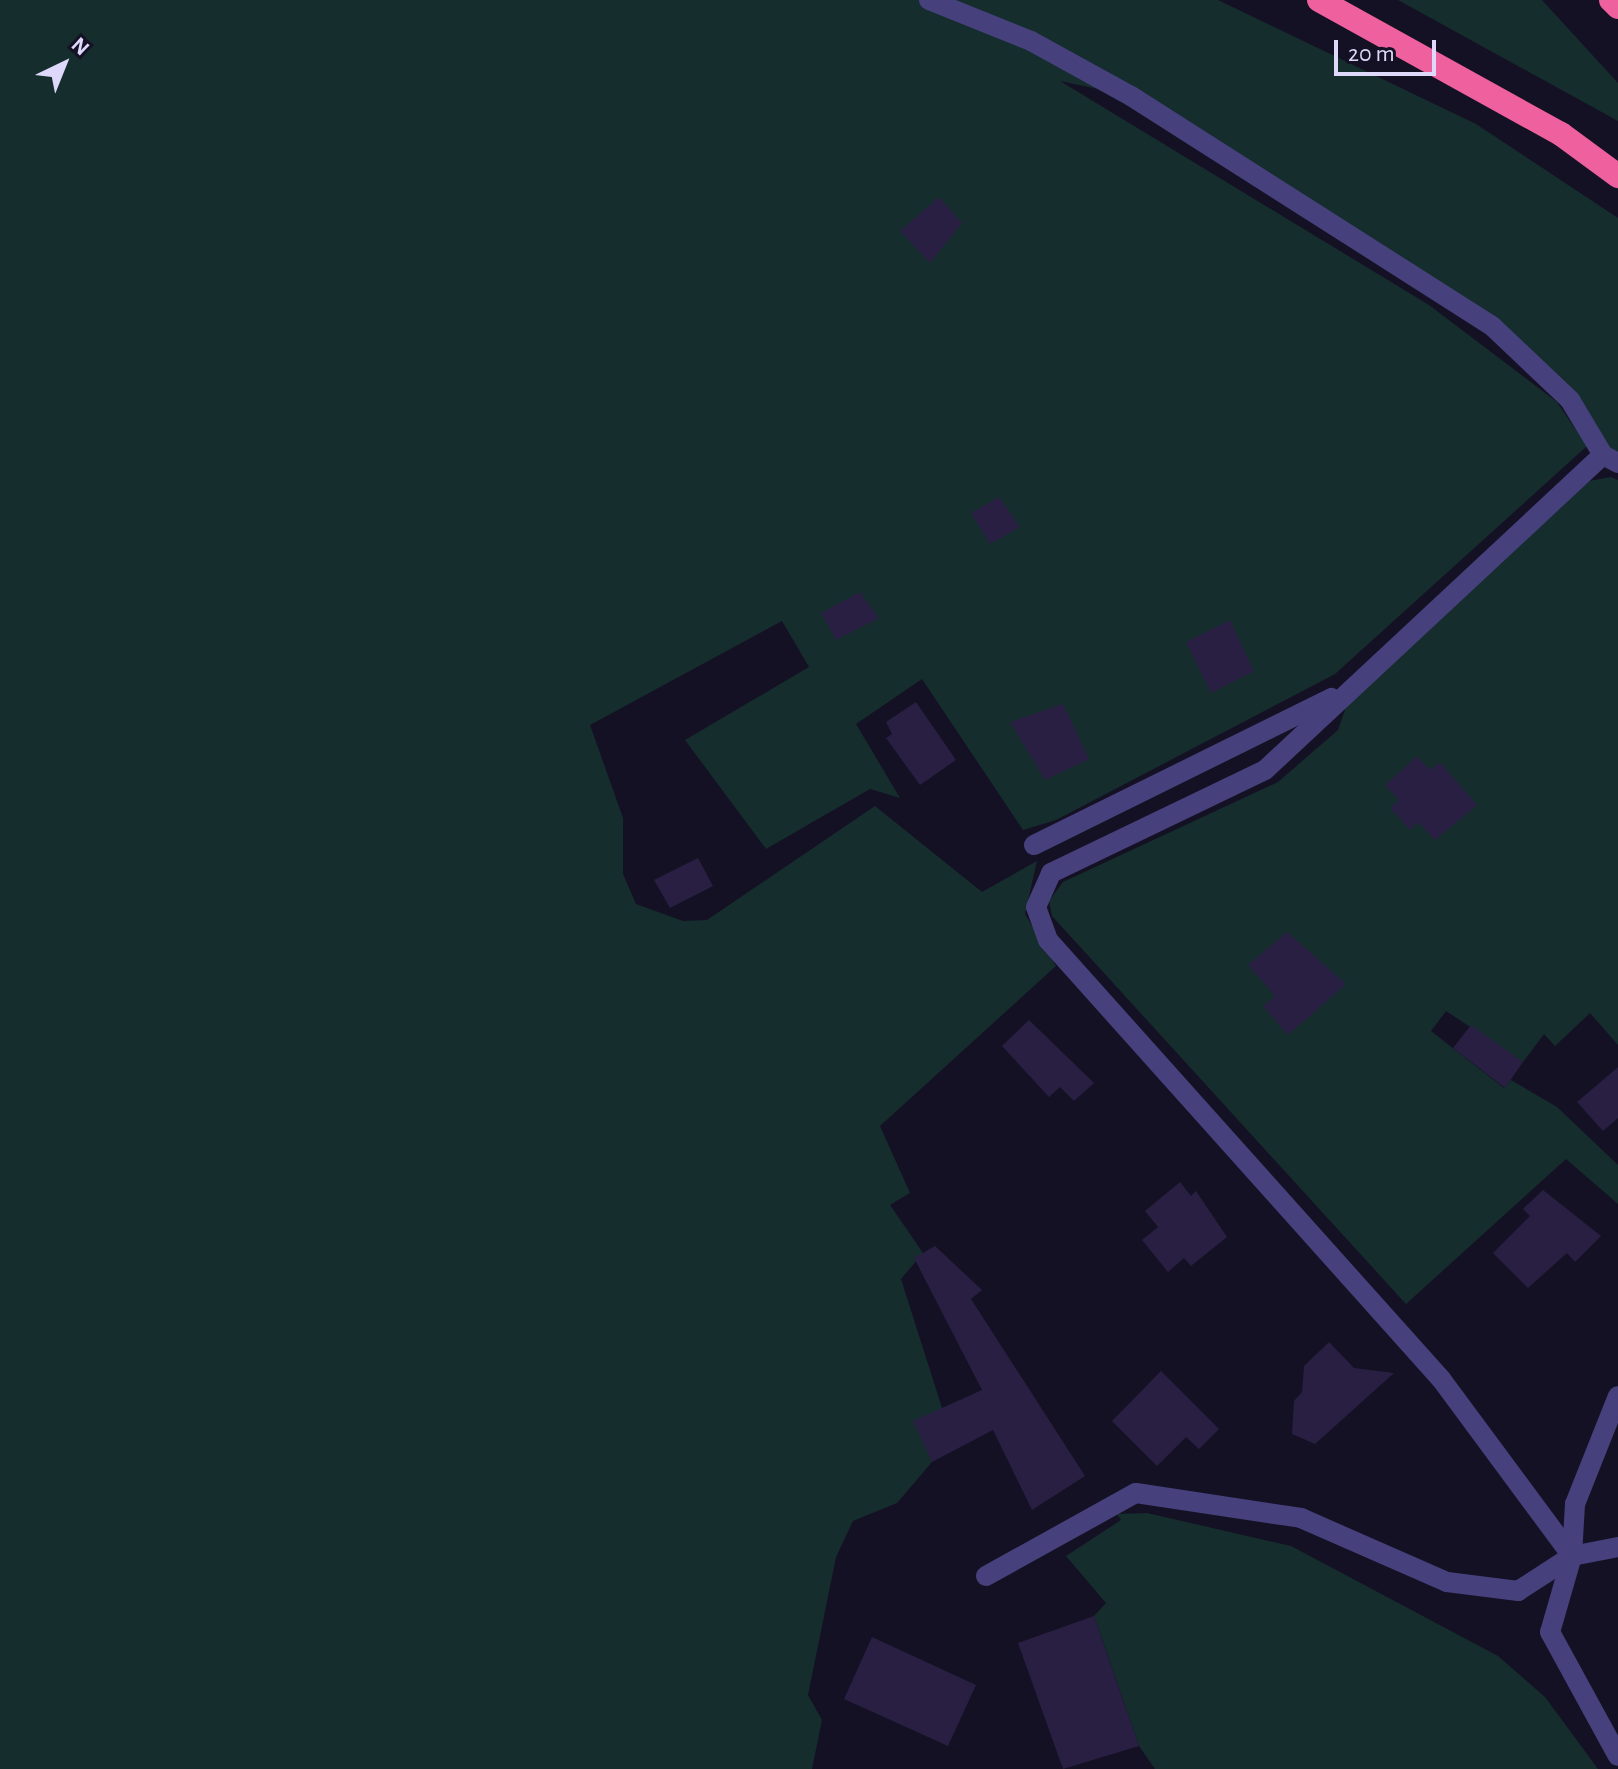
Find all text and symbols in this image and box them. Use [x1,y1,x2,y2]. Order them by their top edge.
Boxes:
north arrow [24,24,104,104]
scale bar [1338,24,1440,74]
text: N [67,33,93,60]
text: 20 m [1348,42,1395,66]

